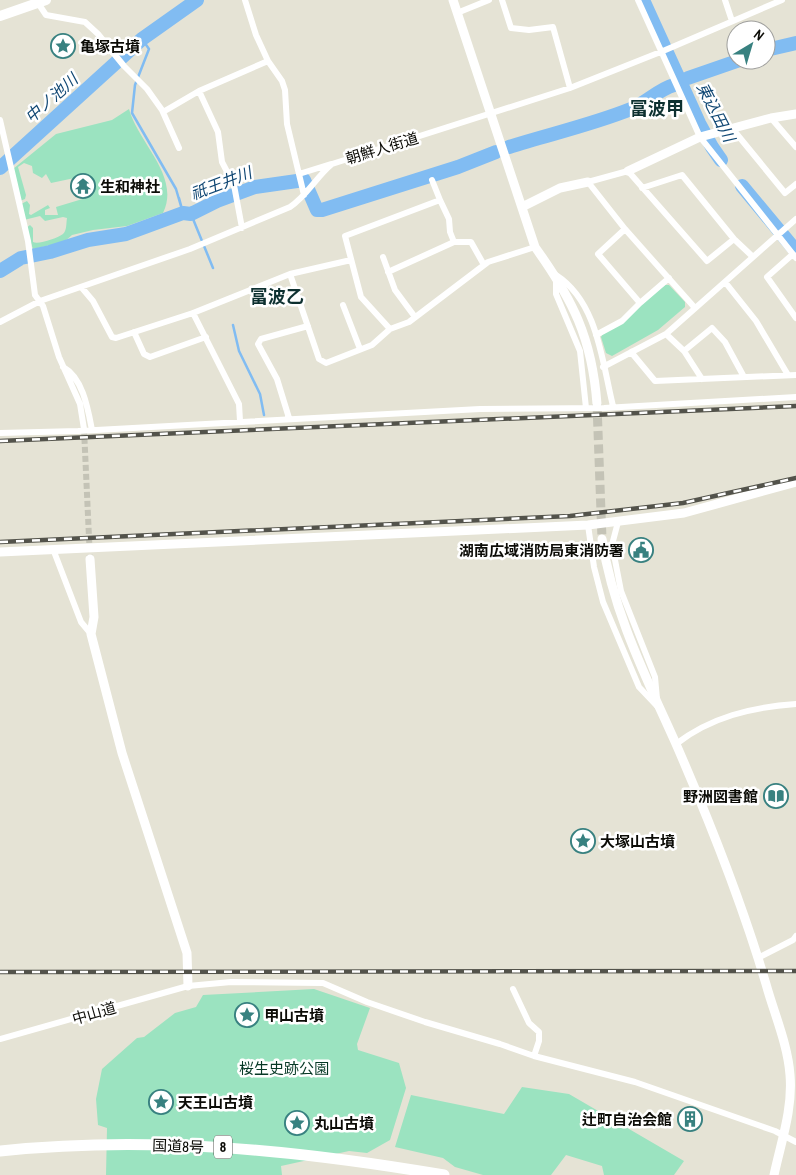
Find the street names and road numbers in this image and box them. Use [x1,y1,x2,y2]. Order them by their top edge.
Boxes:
street label: 朝鮮人街道 [343,127,421,169]
street label: 中山道 [69,997,119,1029]
street label: 国道8号 [152,1135,204,1157]
road number: 8 [214,1136,232,1158]

